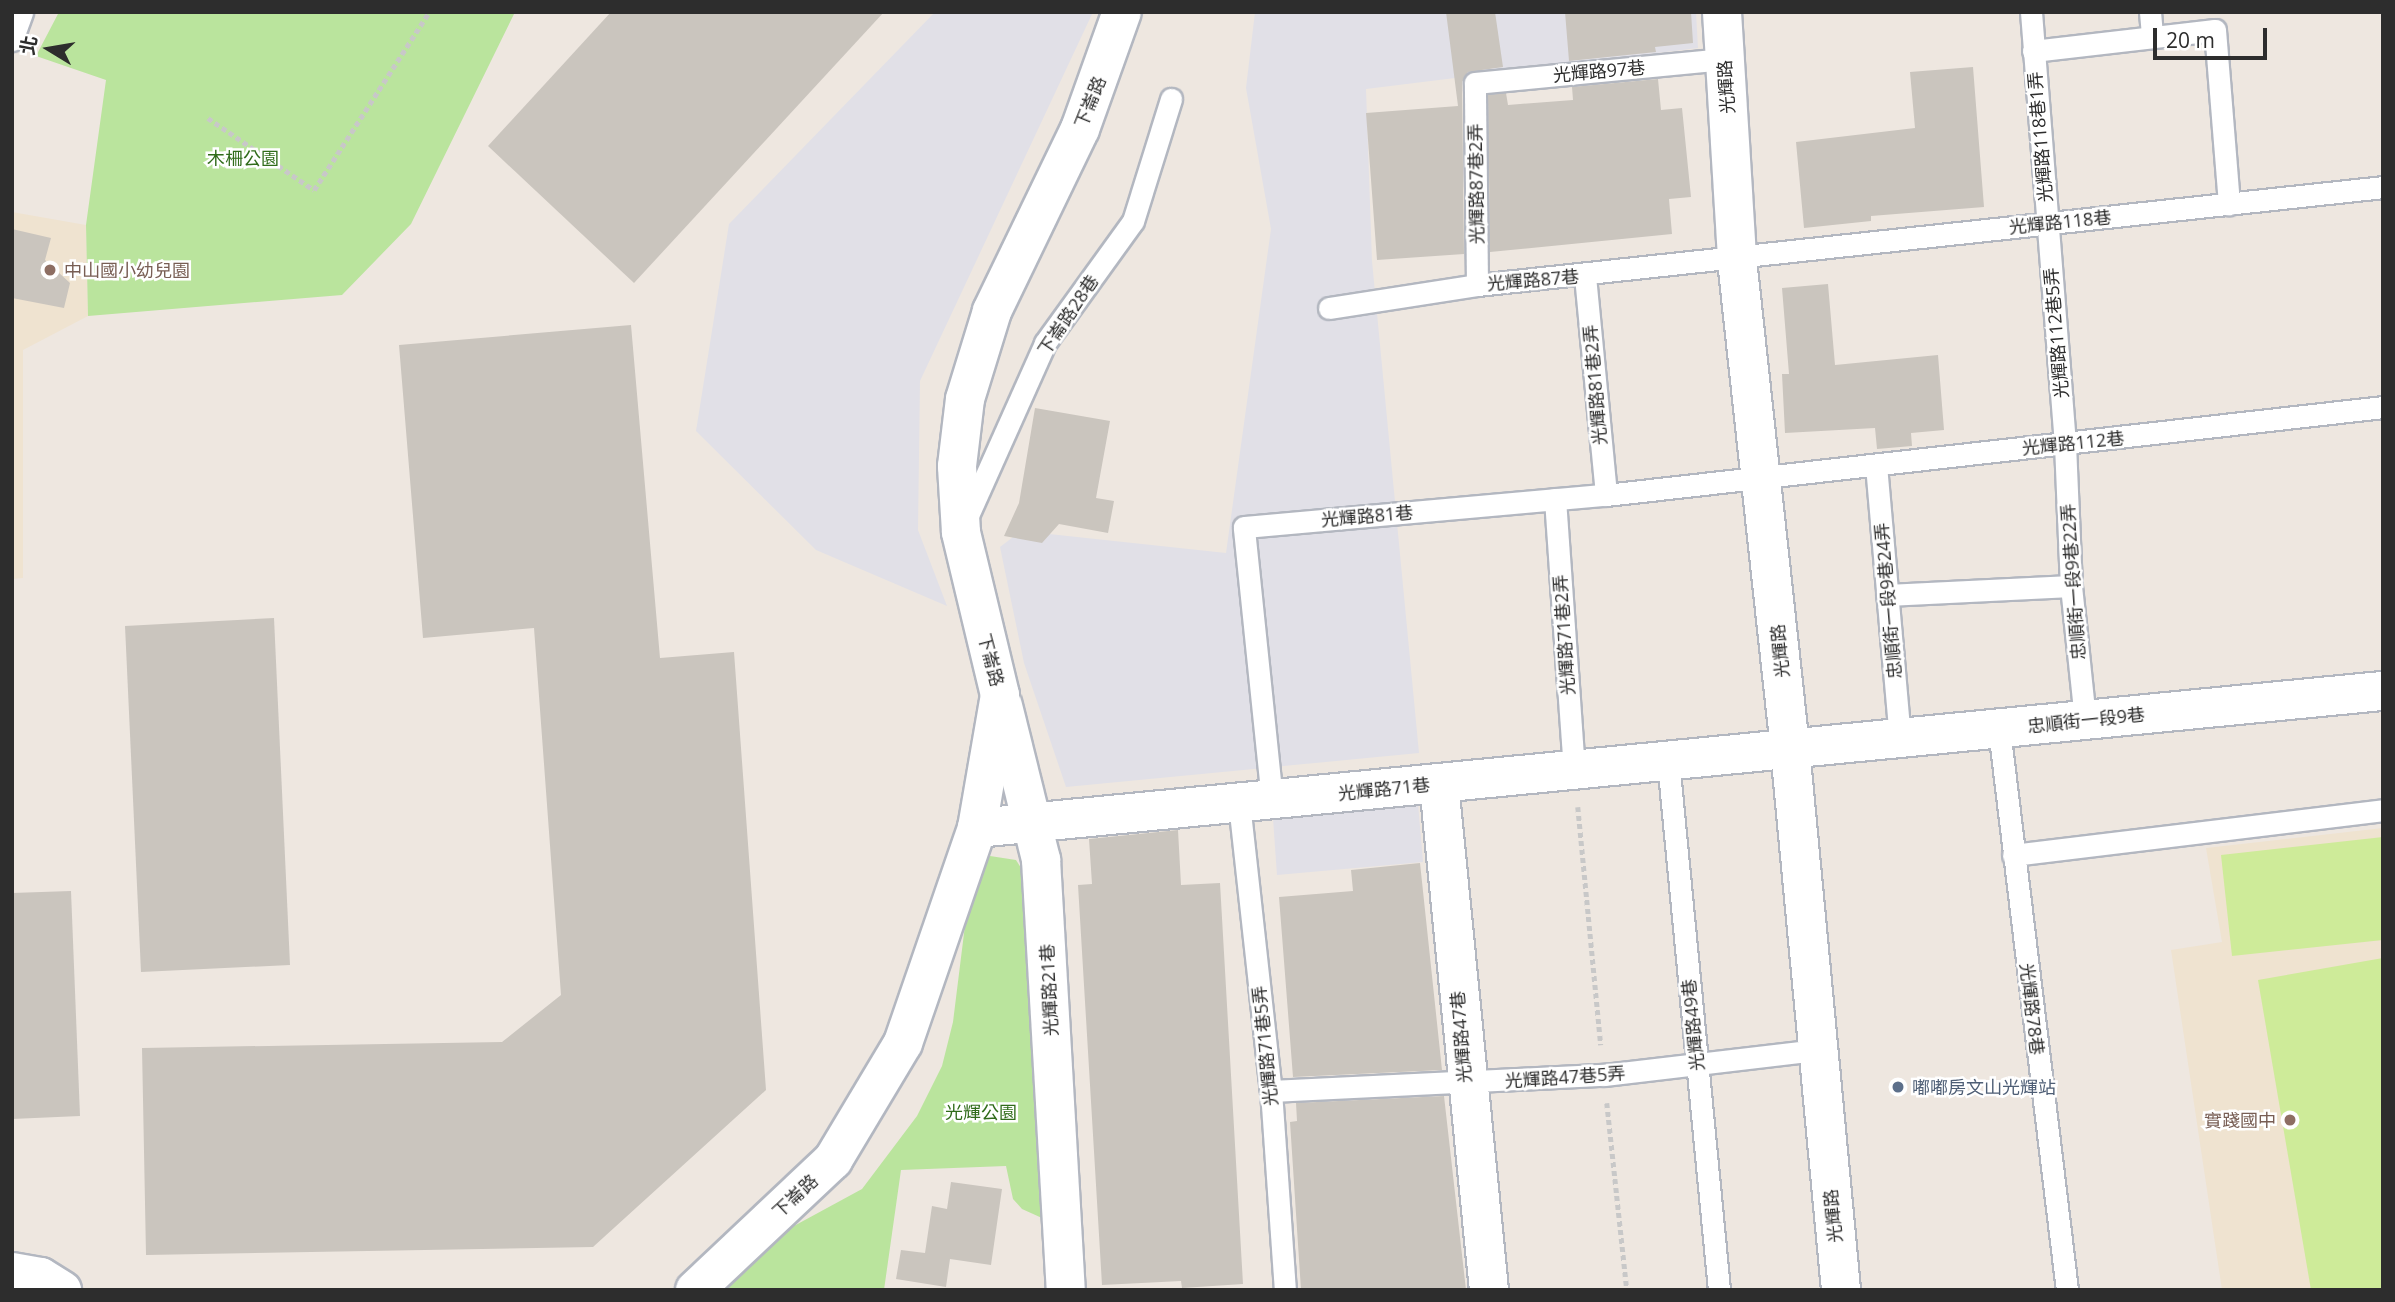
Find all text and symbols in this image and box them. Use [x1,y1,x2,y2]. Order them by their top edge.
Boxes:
north arrow [14,14,84,84]
scale bar [2157,14,2271,58]
text: 20 m [2166,26,2215,54]
text: 北 [14,33,43,57]
street label: 光輝路97巷 [1552,56,1646,86]
street label: 光輝路 [1713,59,1739,115]
street label: 光輝路118巷1弄 [2024,71,2056,203]
street label: 下崙路 [1070,73,1110,131]
street label: 光輝路87巷2弄 [1464,123,1488,245]
park label: 木柵公園 [207,147,279,169]
street label: 光輝路118巷 [2008,206,2112,238]
place label: 中山國小幼兒園 [64,259,190,281]
marker: 中山國小幼兒園 [42,262,58,278]
street label: 光輝路87巷 [1486,265,1580,295]
street label: 光輝路112巷5弄 [2040,267,2072,399]
street label: 下崙路28巷 [1033,271,1103,359]
street label: 光輝路81巷2弄 [1579,324,1611,446]
street label: 光輝路112巷 [2021,427,2125,459]
street label: 光輝路81巷 [1320,501,1414,531]
street label: 忠順街一段9巷22弄 [2057,503,2089,661]
street label: 忠順街一段9巷24弄 [1870,522,1906,680]
street label: 光輝路71巷2弄 [1549,574,1579,696]
street label: 光輝路 [1766,623,1794,679]
street label: 下崙路 [974,631,1008,689]
street label: 忠順街一段9巷 [2026,703,2146,737]
street label: 光輝路71巷 [1337,773,1431,805]
street label: 光輝路21巷 [1036,943,1062,1037]
street label: 光輝路78巷 [2016,962,2048,1056]
street label: 光輝路49巷 [1677,978,1709,1072]
street label: 光輝路71巷5弄 [1248,985,1282,1107]
street label: 光輝路47巷 [1446,990,1476,1084]
street label: 光輝路47巷5弄 [1504,1062,1626,1092]
place label: 嘟嘟房文山光輝站 [1912,1076,2056,1098]
marker: 嘟嘟房文山光輝站 [1890,1079,1906,1095]
park label: 光輝公園 [945,1101,1017,1123]
place label: 實踐國中 [2204,1109,2276,1131]
marker: 實踐國中 [2282,1112,2298,1128]
street label: 下崙路 [768,1170,822,1222]
street label: 光輝路 [1819,1188,1847,1244]

